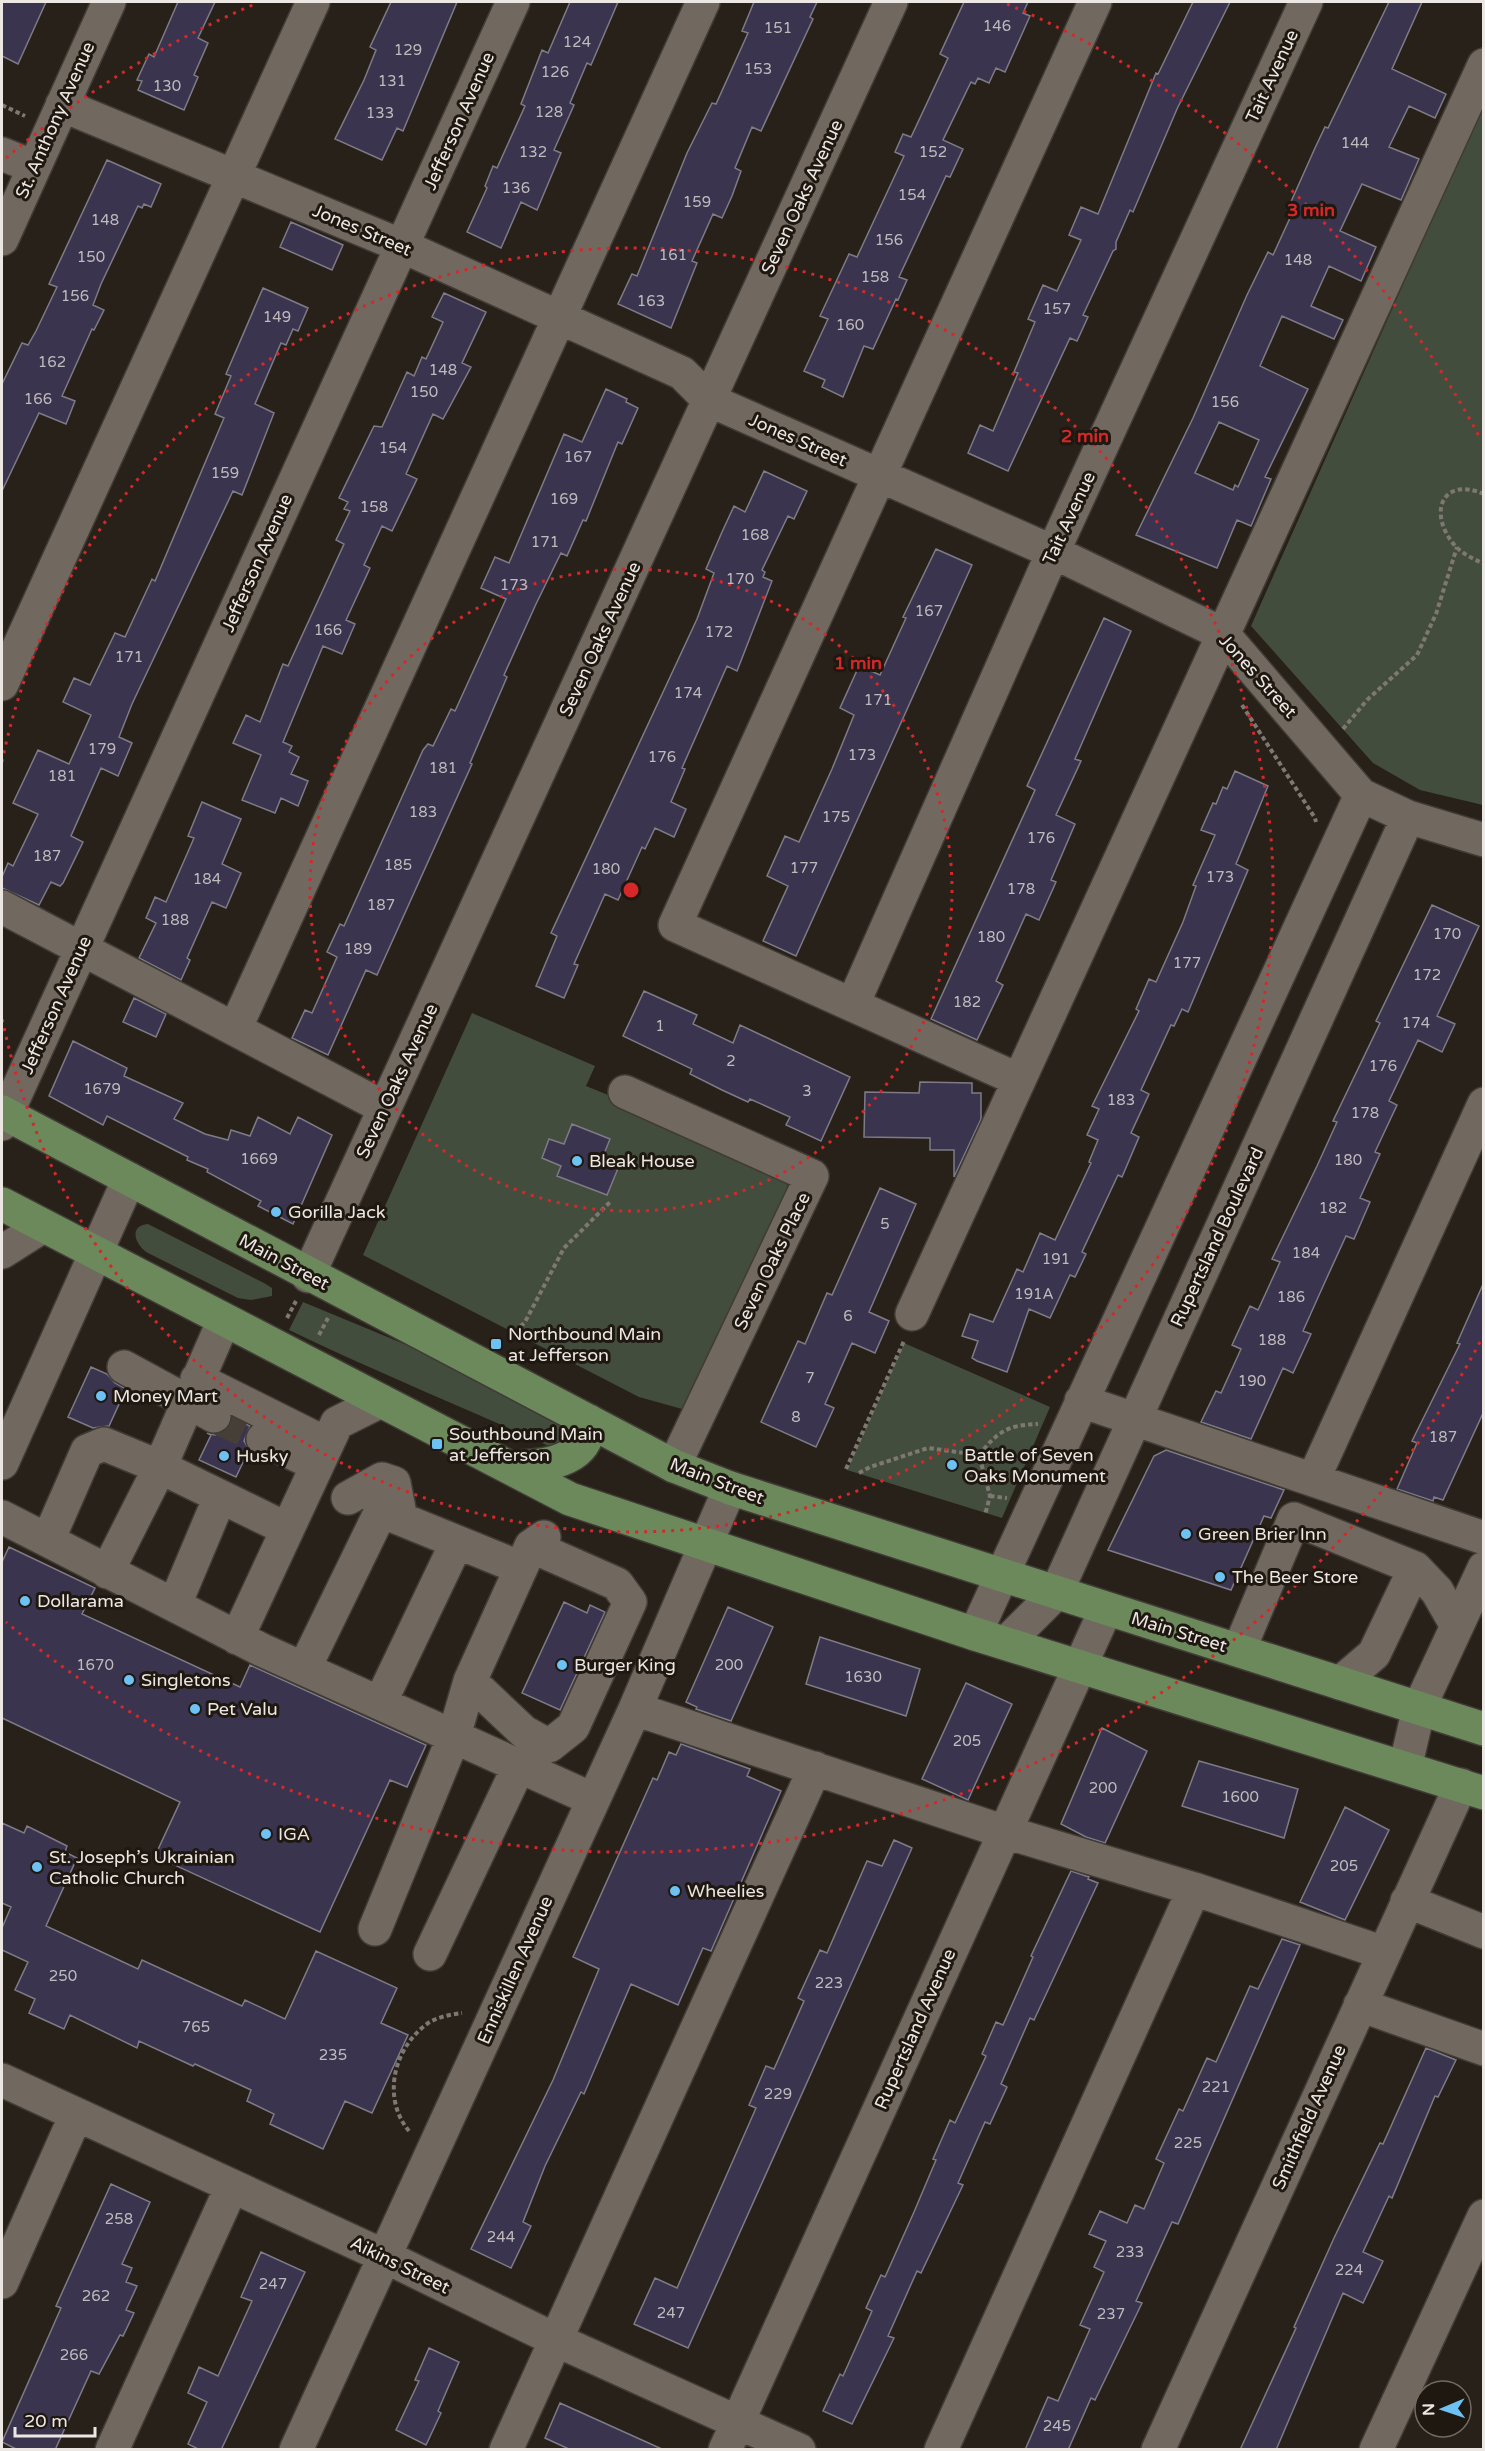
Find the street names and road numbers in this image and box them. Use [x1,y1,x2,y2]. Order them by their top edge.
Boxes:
street label: Tait Avenue [1241,26,1303,126]
street label: St. Anthony Avenue [11,38,99,202]
street label: Jefferson Avenue [419,49,499,193]
street label: Seven Oaks Avenue [756,116,848,278]
street label: Jones Street [309,199,415,261]
street label: Jones Street [745,409,851,472]
street label: Tait Avenue [1038,468,1100,568]
street label: Jefferson Avenue [217,491,297,635]
street label: Seven Oaks Avenue [554,558,646,720]
street label: Jones Street [1215,630,1301,723]
street label: Jefferson Avenue [16,933,96,1077]
street label: Seven Oaks Avenue [351,1000,443,1162]
street label: Rupertsland Boulevard [1166,1144,1268,1330]
street label: Seven Oaks Place [729,1189,815,1333]
street label: Main Street [235,1229,333,1295]
street label: Main Street [667,1453,767,1509]
street label: Main Street [1128,1607,1230,1657]
street label: Enniskillen Avenue [472,1892,558,2048]
street label: Rupertsland Avenue [870,1945,960,2113]
street label: Smithfield Avenue [1267,2041,1351,2193]
street label: Aikins Street [347,2231,453,2299]

